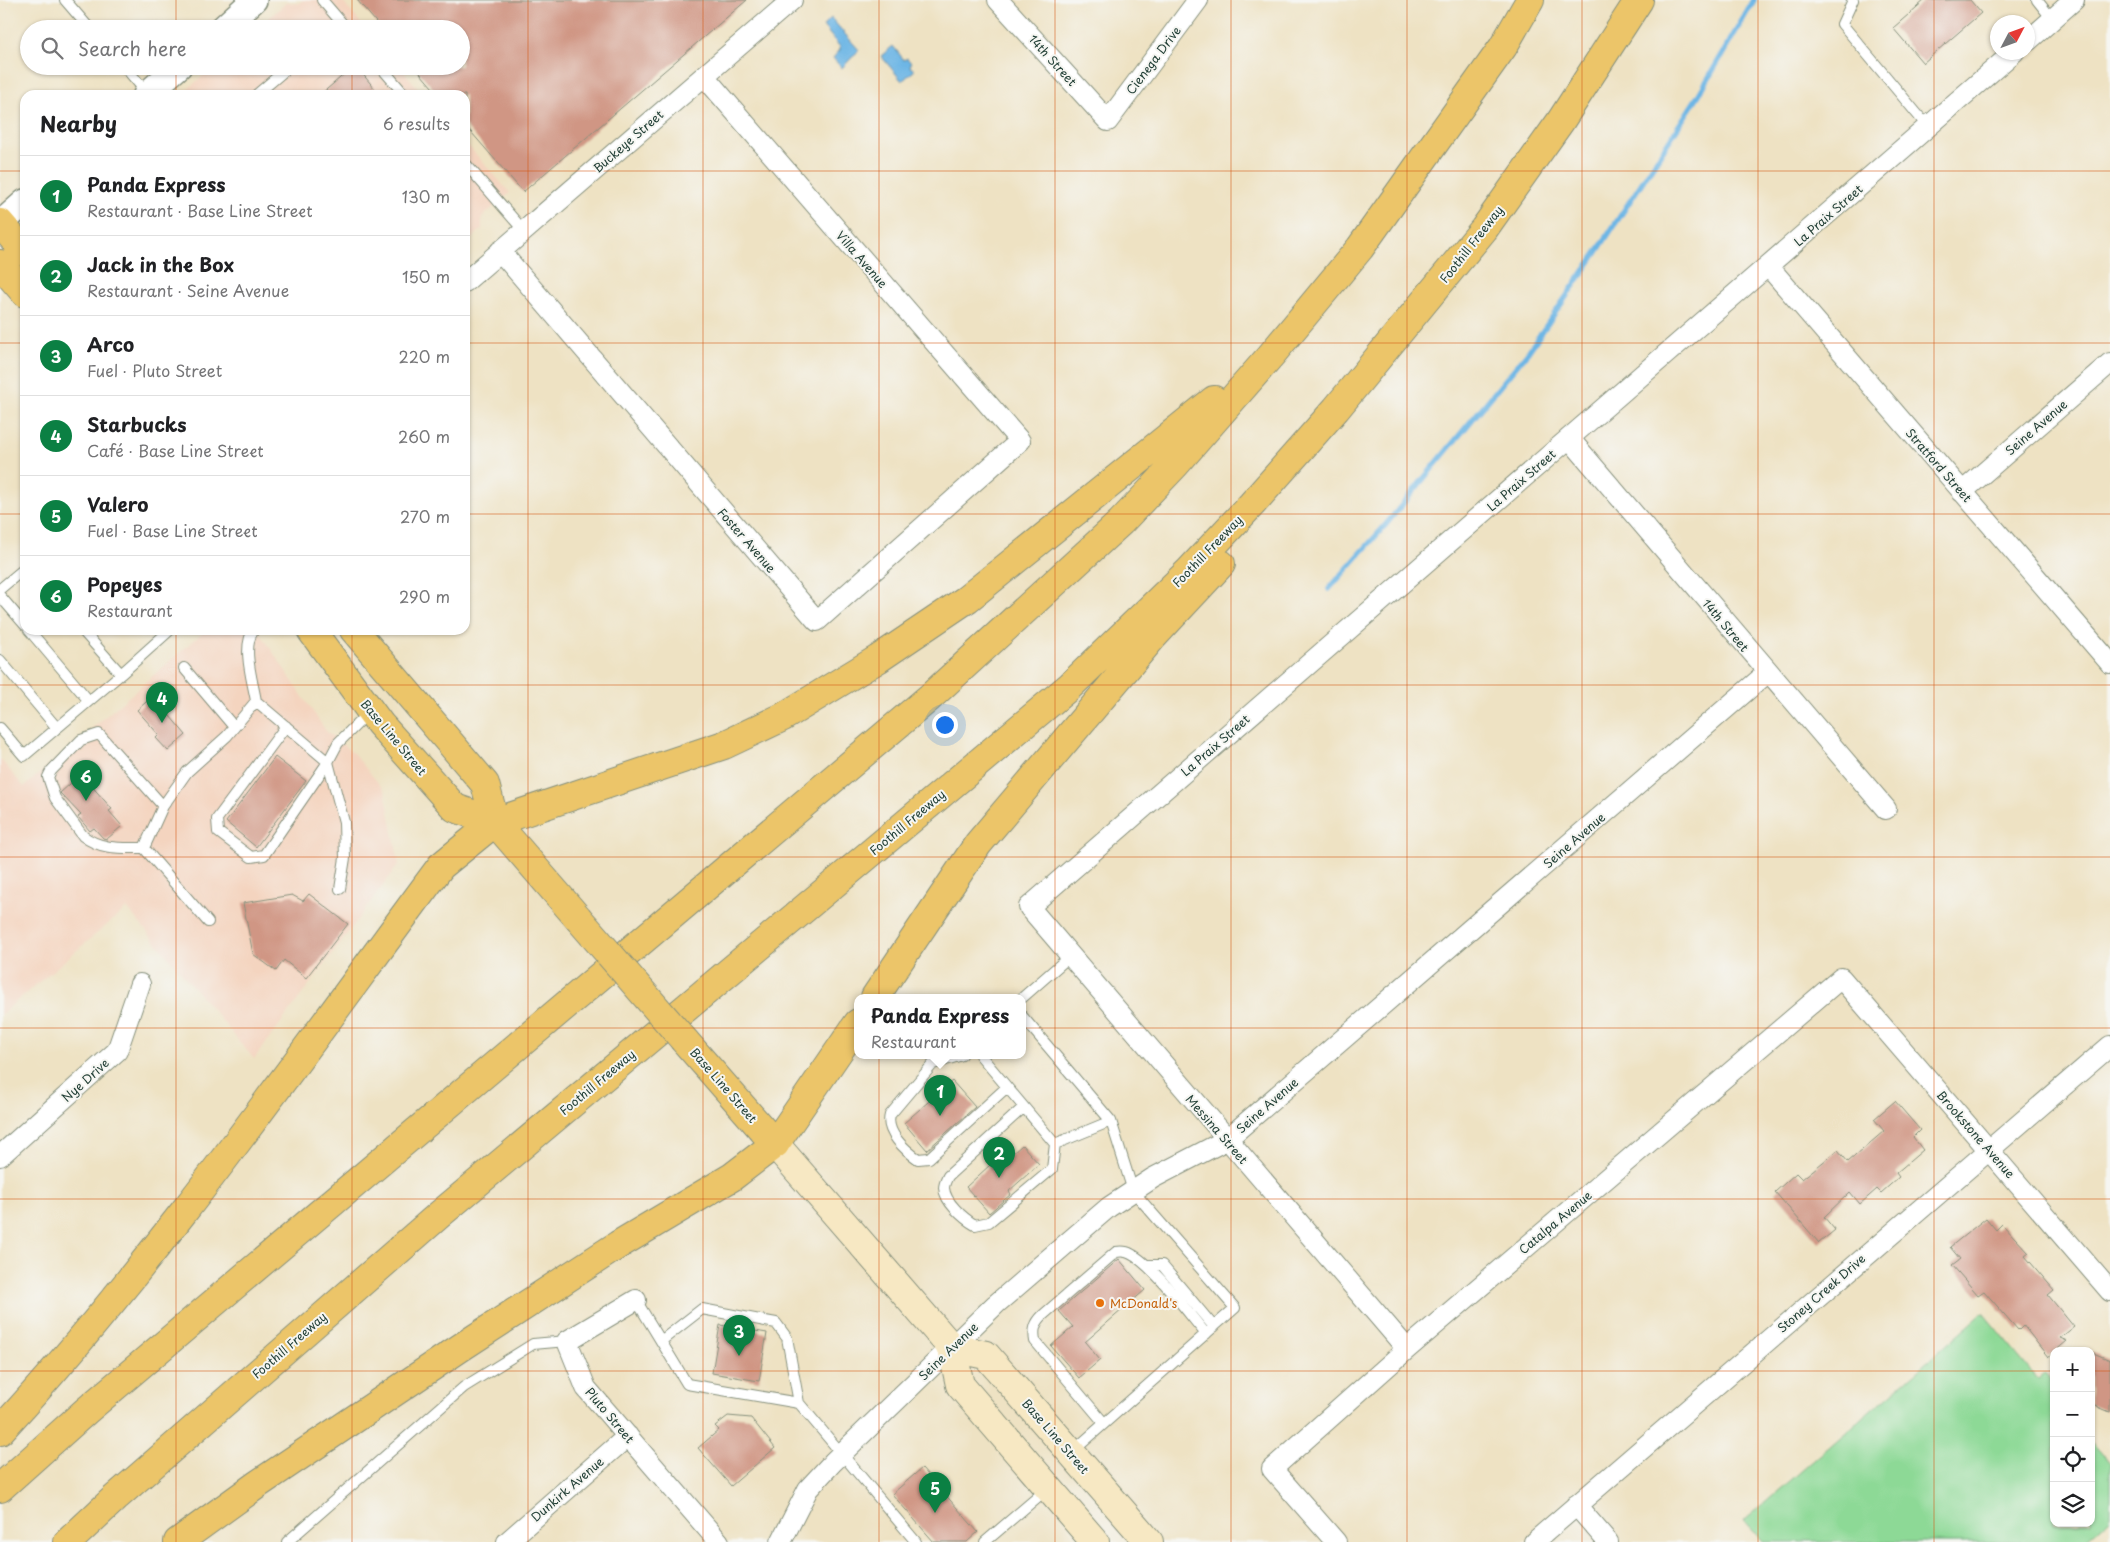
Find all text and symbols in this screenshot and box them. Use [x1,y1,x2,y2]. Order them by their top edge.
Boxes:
north arrow [1990,15,2035,60]
search box [20,20,470,75]
street label: Cienega Drive [1121,22,1185,98]
street label: 14th Street [1025,30,1081,90]
icon: search [38,34,66,62]
text: Search here [78,34,187,62]
street label: Buckeye Street [589,105,667,177]
text: Nearby [40,107,117,139]
text: 6 results [383,111,450,135]
text: Panda Express [87,170,226,198]
street label: La Praix Street [1790,180,1866,250]
text: 1 [52,184,60,208]
text: 130 m [402,184,450,208]
text: Restaurant · Base Line Street [87,198,313,222]
street label: Foothill Freeway [1435,202,1507,286]
street label: Villa Avenue [832,227,892,292]
text: Jack in the Box [87,250,234,278]
text: 2 [50,264,62,288]
text: 150 m [402,264,450,288]
text: Restaurant · Seine Avenue [87,278,289,302]
text: Arco [87,330,134,358]
text: 3 [51,344,61,368]
text: 220 m [399,344,450,368]
text: Fuel · Pluto Street [87,358,222,382]
street label: Seine Avenue [2001,395,2071,459]
text: Starbucks [87,410,187,438]
text: 4 [51,424,61,448]
text: 260 m [398,424,450,448]
street label: Stratford Street [1902,424,1976,506]
text: Café · Base Line Street [87,438,264,462]
street label: La Praix Street [1483,445,1559,515]
text: Valero [87,490,148,518]
text: 5 [51,504,61,528]
text: 270 m [400,504,450,528]
street label: Foster Avenue [714,504,780,577]
street label: Foothill Freeway [1168,511,1246,591]
text: Fuel · Base Line Street [87,518,258,542]
text: Popeyes [87,570,162,598]
text: 6 [50,584,62,608]
text: 290 m [399,584,450,608]
street label: 14th Street [1699,595,1754,655]
text: Restaurant [87,598,173,622]
pin: 4 [146,682,178,723]
street label: Base Line Street [357,695,431,779]
street label: La Praix Street [1177,710,1253,780]
your location [932,712,958,738]
pin: 6 [70,760,102,801]
street label: Foothill Freeway [865,785,949,859]
street label: Seine Avenue [1539,808,1609,872]
popup [854,994,1026,1059]
text: Panda Express [871,1001,1009,1029]
text: Restaurant [871,1029,956,1053]
street label: Base Line Street [686,1044,762,1127]
street label: Foothill Freeway [555,1045,639,1119]
street label: Nye Drive [57,1054,113,1106]
street label: Seine Avenue [1232,1073,1302,1137]
pin: 1 [924,1075,956,1116]
street label: Brookstone Avenue [1933,1086,2020,1182]
street label: Messina Street [1182,1090,1252,1168]
pin: 2 [983,1137,1015,1178]
street label: Catalpa Avenue [1515,1186,1596,1258]
street label: Stoney Creek Drive [1773,1250,1869,1336]
place label: McDonald's [1110,1294,1178,1312]
marker: McDonald's [1094,1297,1106,1309]
street label: Foothill Freeway [248,1307,330,1383]
pin: 3 [723,1315,755,1356]
street label: Seine Avenue [914,1318,982,1384]
map controls [2050,1347,2095,1527]
button: + [2050,1347,2095,1392]
street label: Pluto Street [581,1383,639,1447]
button: − [2050,1392,2095,1437]
street label: Base Line Street [1018,1395,1094,1478]
button: locate [2050,1437,2095,1482]
street label: Dunkirk Avenue [527,1452,608,1526]
pin: 5 [919,1472,951,1513]
button: layers [2050,1482,2095,1527]

